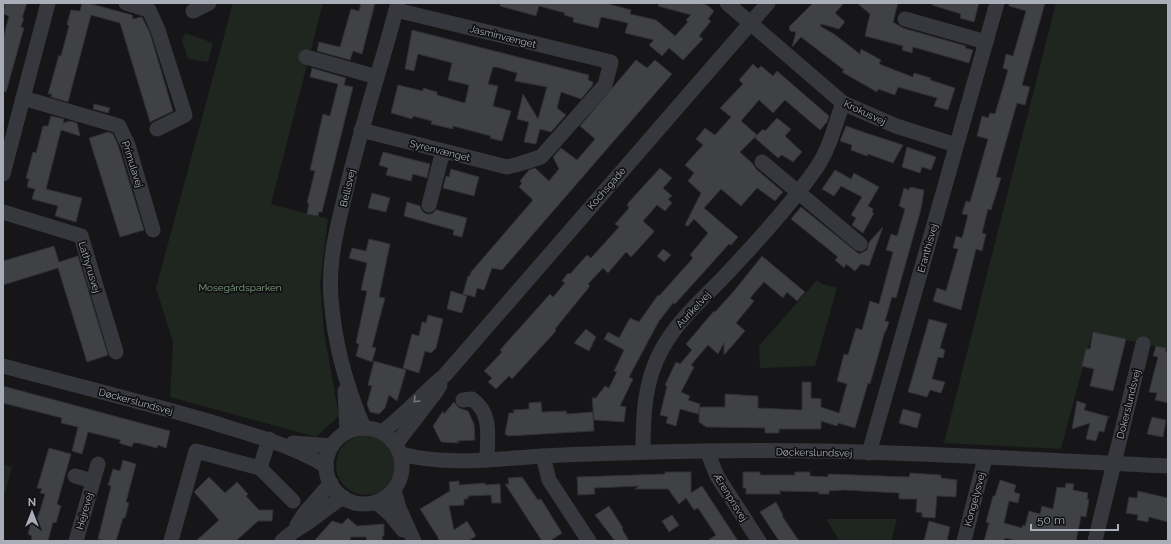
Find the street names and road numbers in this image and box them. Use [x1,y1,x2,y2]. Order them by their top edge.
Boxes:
street label: Jasminvænget [469,23,538,50]
street label: Krokusvej [842,98,887,127]
street label: Syrenvænget [408,138,472,163]
street label: Primulavej [120,139,145,189]
street label: Kochsgade [585,165,628,212]
street label: Bellisvej [338,168,357,208]
street label: Eranthisvej [915,223,940,274]
street label: Lathyrusvej [76,240,103,294]
street label: Aurikelvej [674,289,713,330]
street label: Dokerslundsvej [1115,368,1142,440]
street label: Døckerslundsvej [97,386,174,417]
street label: Døckerslundsvej [776,446,852,459]
street label: Ærenprisvej [711,470,750,523]
street label: Kongelysvej [962,471,987,528]
street label: Hejrevej [74,491,95,531]

